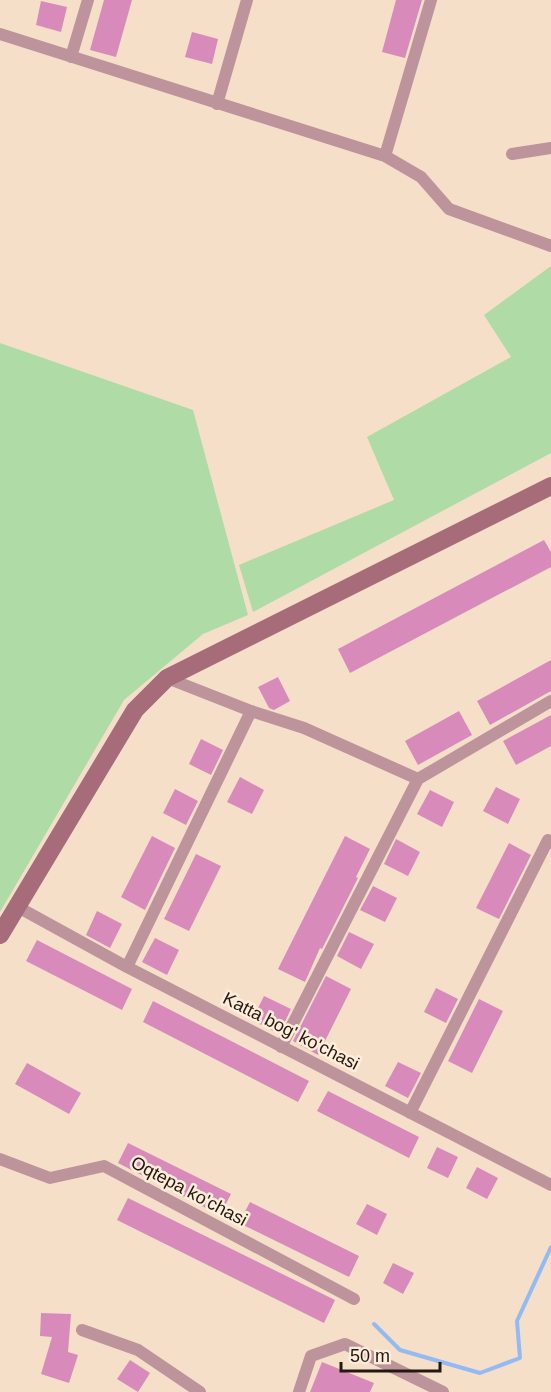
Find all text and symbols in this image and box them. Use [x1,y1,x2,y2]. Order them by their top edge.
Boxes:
street label: Katta bog' ko'chasi [220,988,362,1074]
street label: Oqtepa ko'chasi [128,1152,250,1230]
scale bar [341,1335,440,1373]
text: 50 m [350,1346,390,1366]

